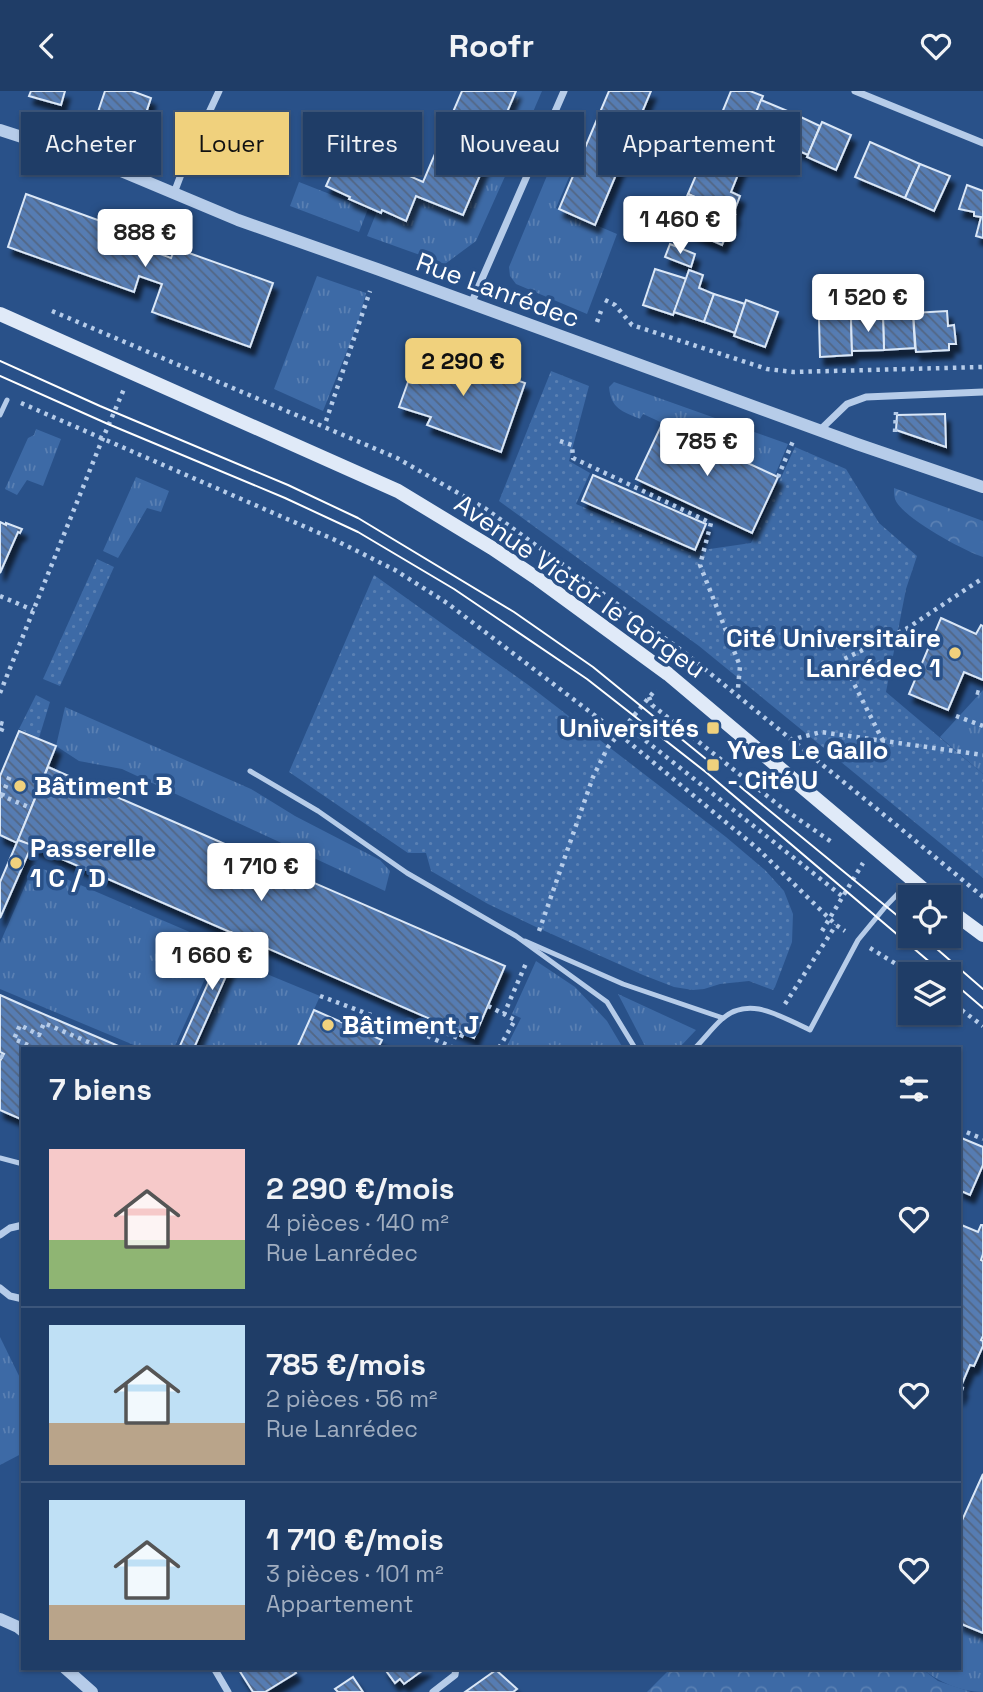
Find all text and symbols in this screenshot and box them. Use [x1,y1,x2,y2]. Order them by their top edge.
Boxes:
text: Roofr [449,26,534,66]
icon: back [28,27,66,65]
icon: heart [917,27,955,65]
chip: Acheter [21,112,161,175]
chip: Louer [175,112,289,175]
chip: Filtres [303,112,422,175]
chip: Nouveau [436,112,584,175]
chip: Appartement [598,112,800,175]
pin: 1 460 € [615,197,745,256]
text: 1 460 € [639,204,721,234]
pin: 888 € [96,209,194,269]
text: 888 € [114,217,176,247]
street label: Rue Lanrédec [411,245,585,335]
pin: 1 520 € [803,275,933,334]
text: 1 520 € [828,282,908,312]
pin: 2 290 € [398,338,528,398]
text: 2 290 € [421,346,505,376]
pin: 785 € [658,419,756,478]
text: 785 € [676,426,738,456]
street label: Avenue Victor le Gorgeu [448,486,712,686]
place label: Cité Universitaire Lanrédec 1 [726,621,941,685]
marker: Cité Universitaire Lanrédec 1 [947,645,963,661]
place label: Universités [559,711,699,745]
marker: Universités [705,720,721,736]
place label: Yves Le Gallo - Cité U [727,733,888,797]
marker: Yves Le Gallo - Cité U [705,757,721,773]
place label: Bâtiment B [34,769,173,803]
marker: Bâtiment B [12,778,28,794]
place label: Passerelle 1 C / D [30,831,156,895]
pin: 1 710 € [196,843,326,903]
text: 1 710 € [223,851,299,881]
marker: Passerelle 1 C / D [8,855,24,871]
map controls [898,885,961,1025]
button: locate [898,885,961,948]
pin: 1 660 € [147,933,277,992]
text: 1 660 € [171,940,253,970]
button: layers [898,962,961,1025]
place label: Bâtiment J [342,1008,479,1042]
marker: Bâtiment J [320,1017,336,1033]
text: 7 biens [49,1070,152,1109]
icon: filters [895,1070,933,1108]
text: 2 290 €/mois [266,1169,454,1208]
icon: home [105,1177,189,1261]
icon: heart [895,1200,933,1238]
text: 4 pièces · 140 m² [266,1208,449,1238]
text: Rue Lanrédec [266,1238,418,1268]
text: 785 €/mois [266,1345,426,1384]
icon: home [105,1353,189,1437]
icon: heart [895,1376,933,1414]
text: 2 pièces · 56 m² [266,1384,437,1414]
text: Rue Lanrédec [266,1414,418,1444]
text: 1 710 €/mois [266,1520,444,1559]
icon: home [105,1528,189,1612]
icon: heart [895,1551,933,1589]
text: 3 pièces · 101 m² [266,1559,444,1589]
text: Appartement [266,1589,414,1619]

